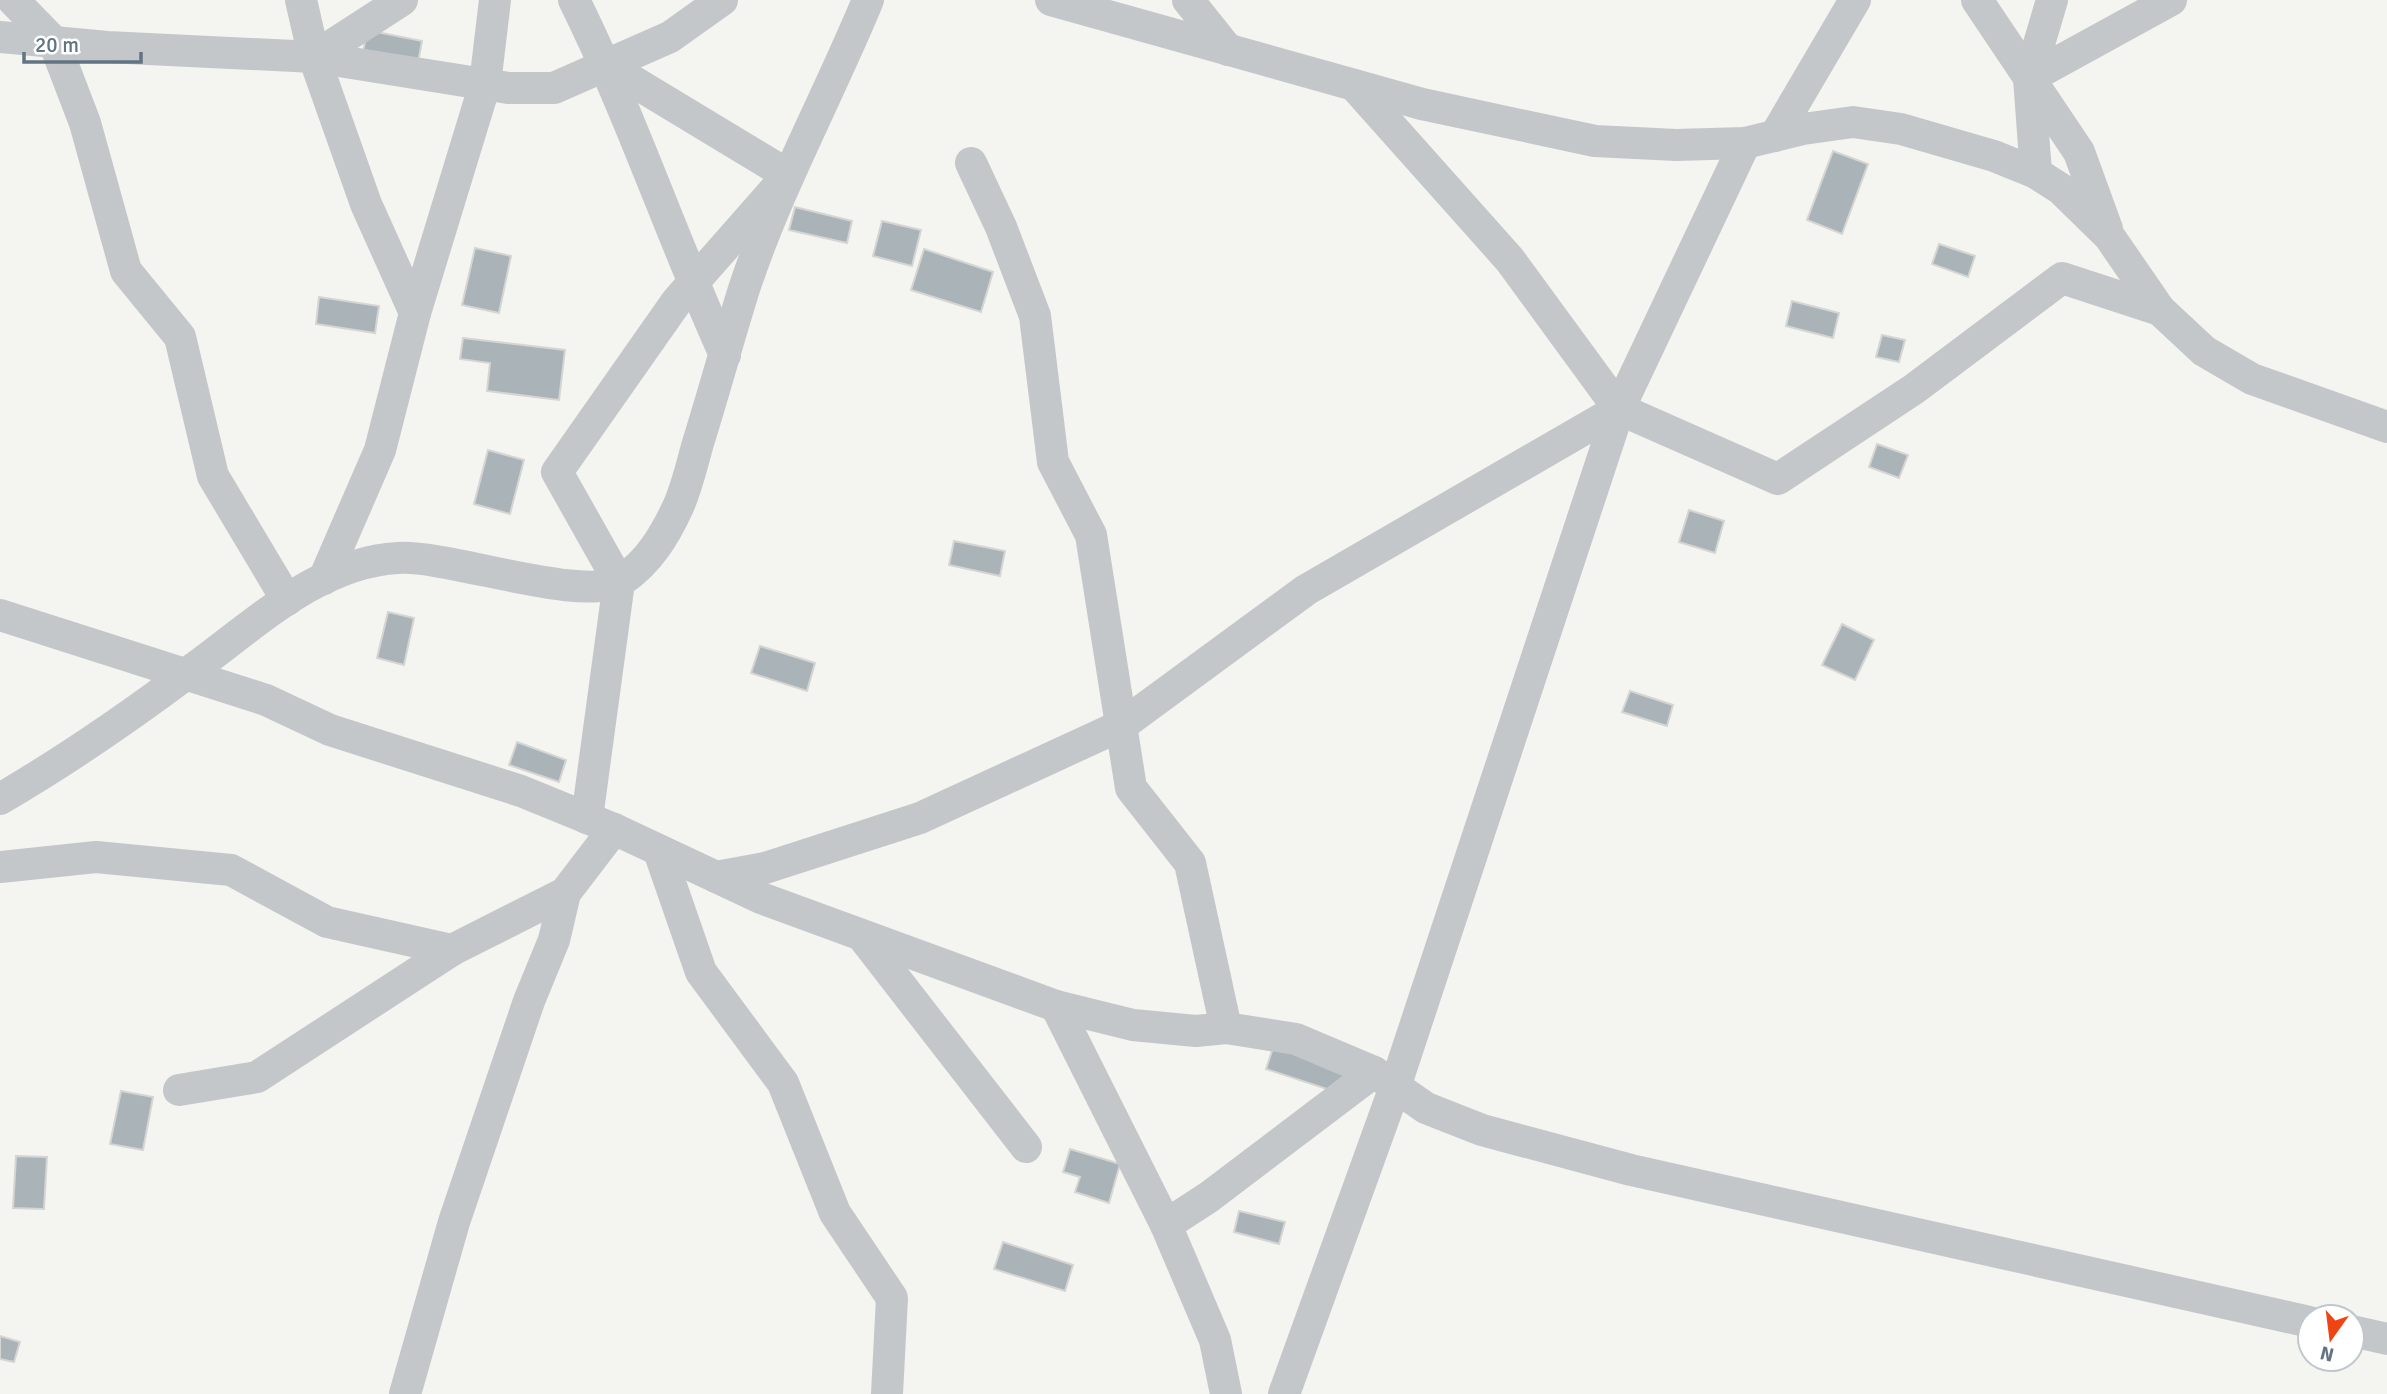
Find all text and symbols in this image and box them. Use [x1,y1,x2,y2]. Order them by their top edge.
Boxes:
scale bar [24,21,142,65]
text: 20 m [35,32,79,58]
north arrow [2296,1303,2366,1373]
text: N [2318,1340,2336,1367]

